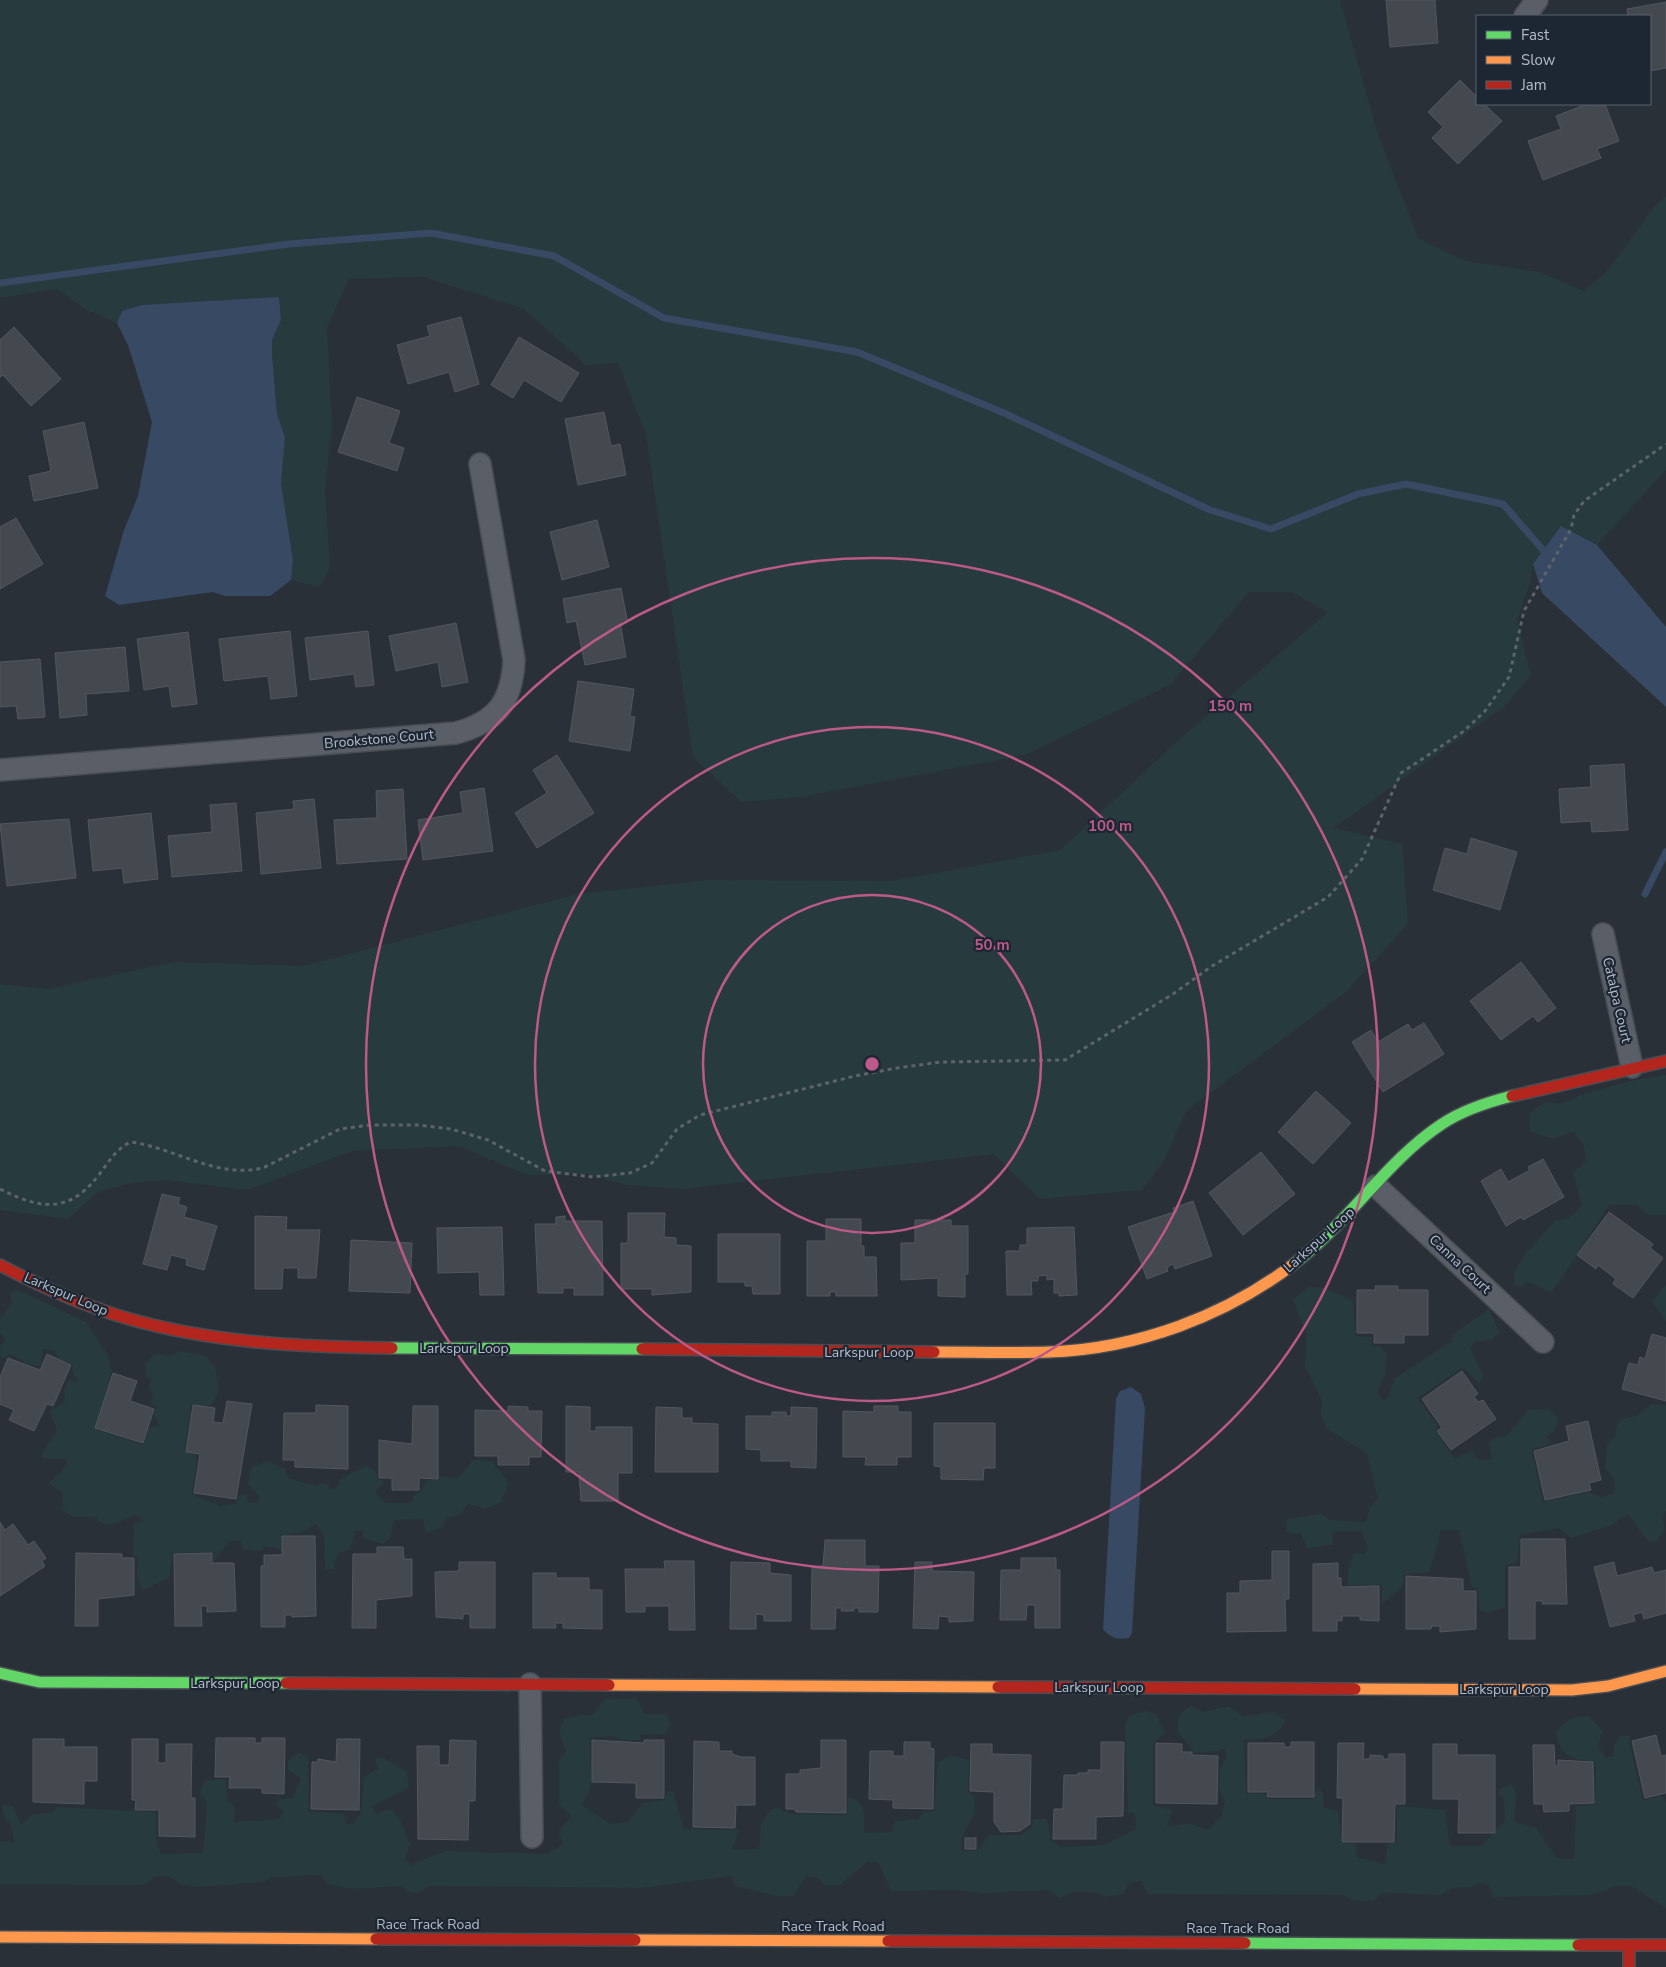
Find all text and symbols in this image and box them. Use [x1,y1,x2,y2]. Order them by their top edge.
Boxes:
legend [1476,15,1651,105]
text: Fast [1521,25,1550,45]
text: Slow [1521,50,1556,70]
text: Jam [1520,75,1547,95]
text: 150 m [1208,696,1252,716]
street label: Brookstone Court [323,725,435,753]
text: 100 m [1088,816,1132,836]
text: 50 m [974,935,1010,955]
street label: Catalpa Court [1598,955,1636,1045]
centre of rings [863,1055,881,1073]
street label: Larkspur Loop [1279,1203,1359,1277]
street label: Canna Court [1425,1230,1495,1298]
street label: Larkspur Loop [21,1268,111,1320]
street label: Larkspur Loop [419,1339,509,1358]
street label: Larkspur Loop [824,1343,914,1362]
street label: Larkspur Loop [190,1674,280,1693]
street label: Larkspur Loop [1054,1678,1144,1697]
street label: Larkspur Loop [1459,1680,1549,1699]
street label: Race Track Road [376,1915,480,1934]
street label: Race Track Road [781,1917,885,1936]
street label: Race Track Road [1186,1919,1290,1938]

